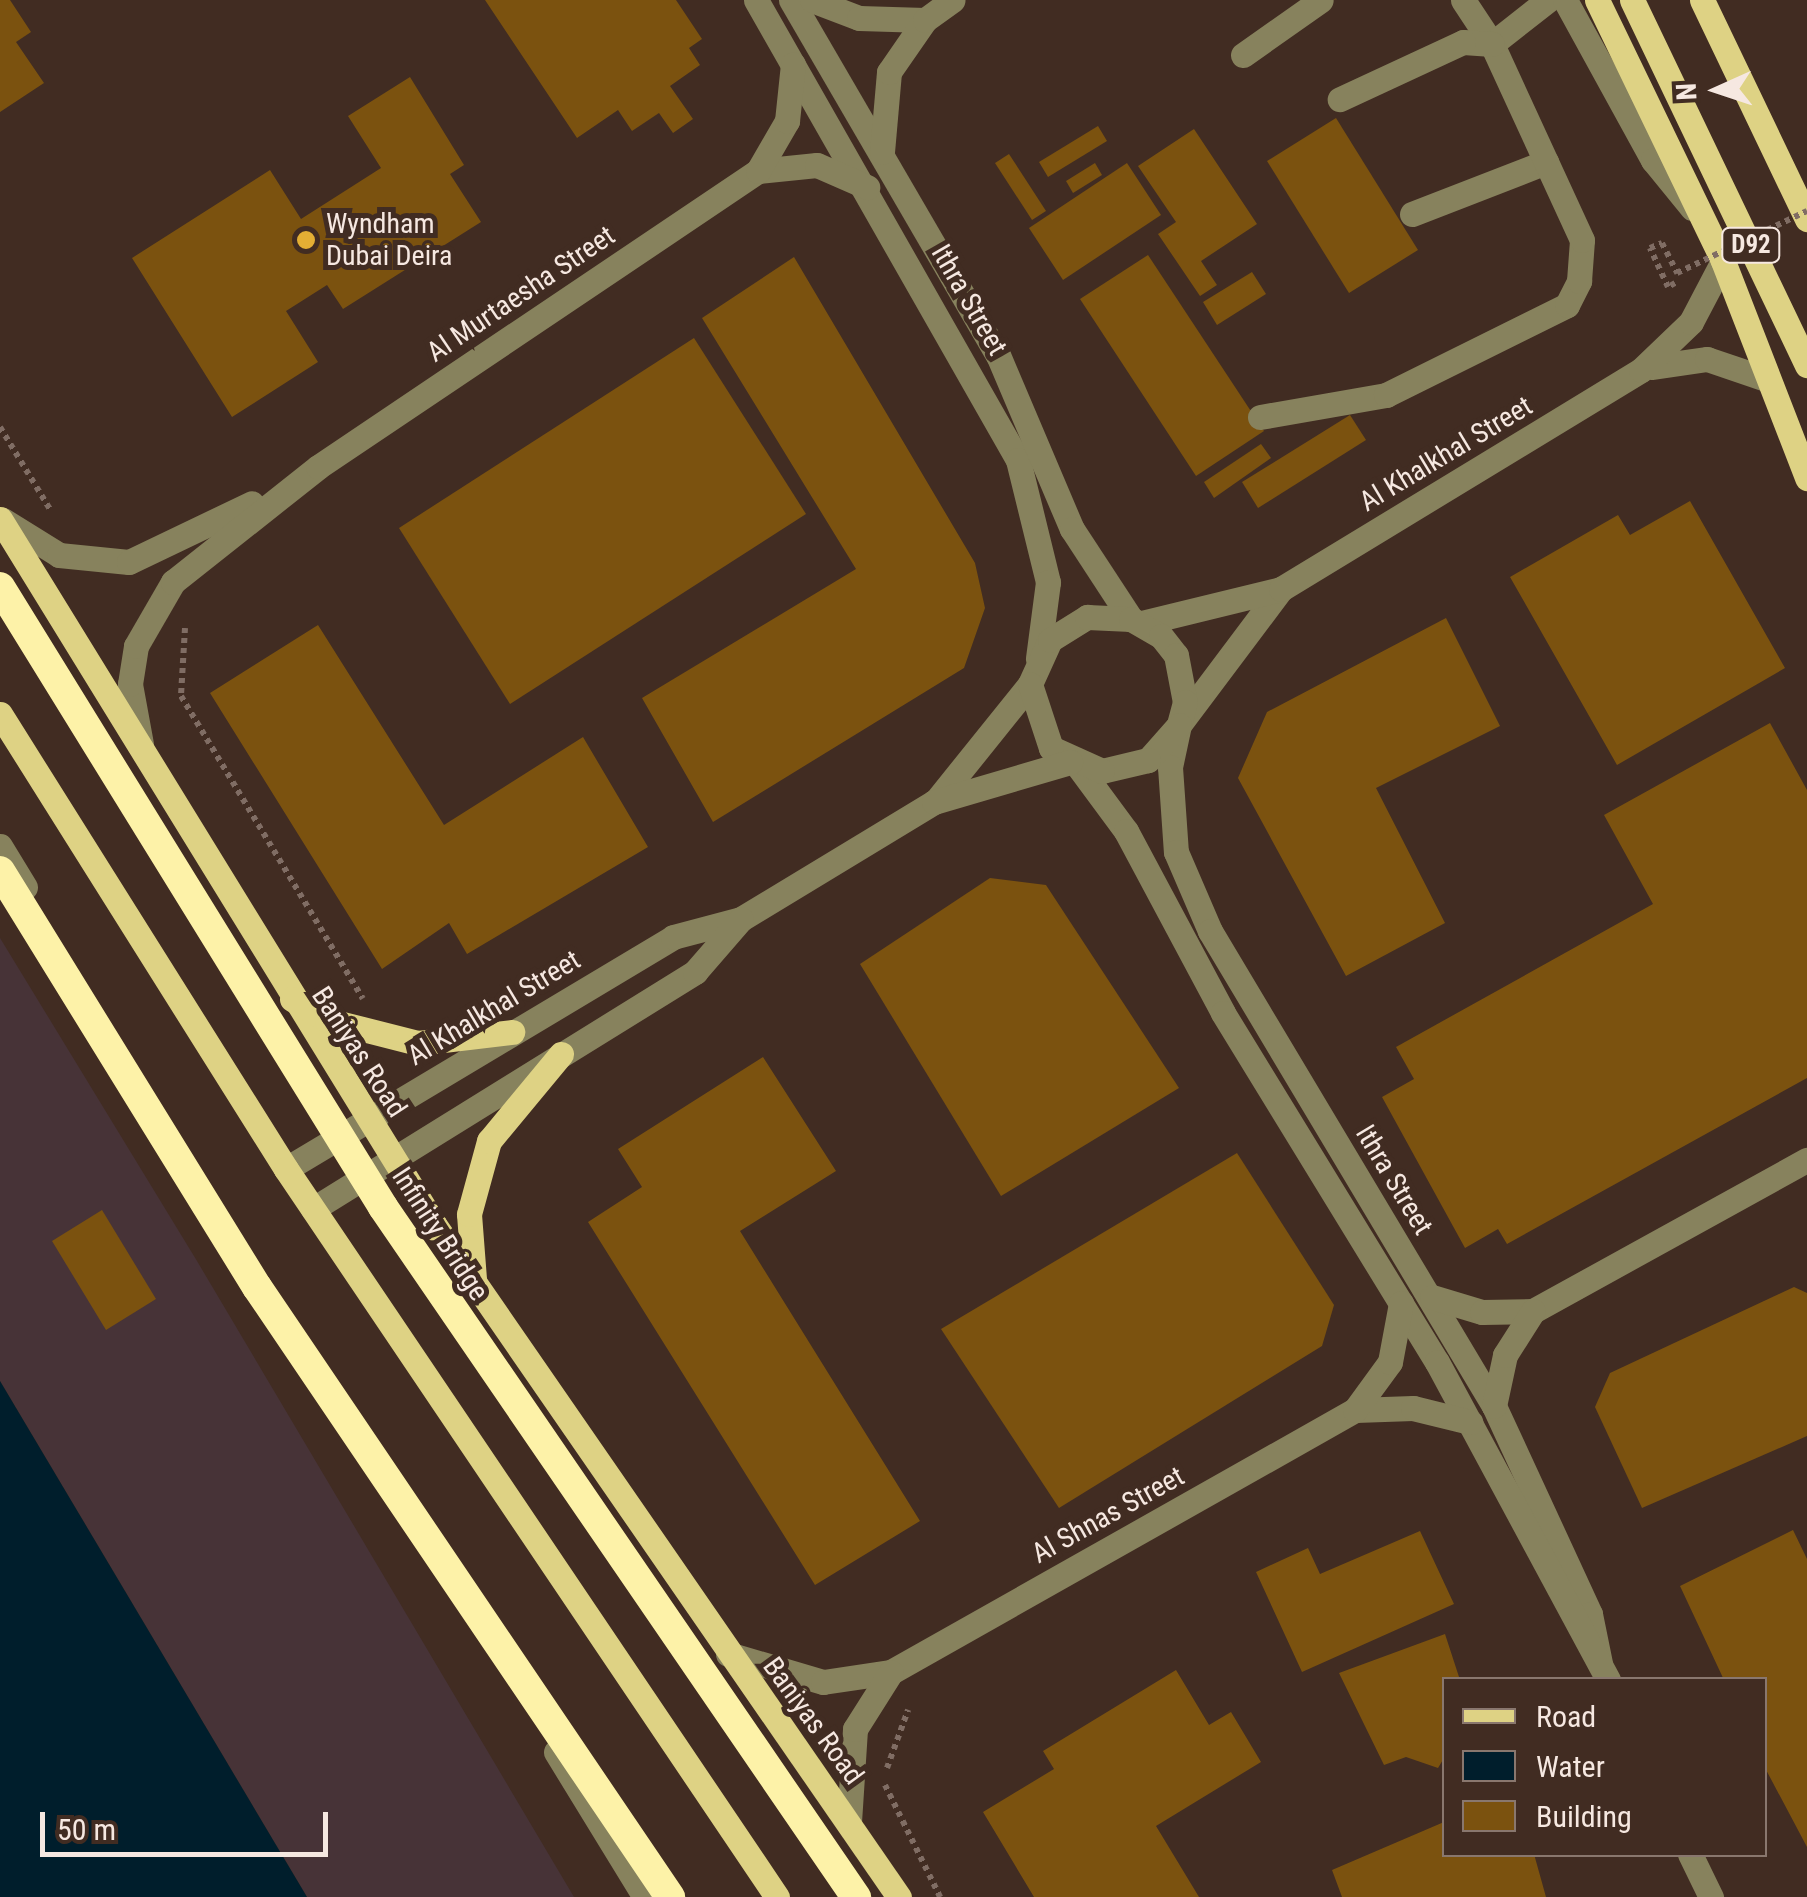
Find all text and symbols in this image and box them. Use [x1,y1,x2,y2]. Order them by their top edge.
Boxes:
north arrow [1667,40,1767,140]
text: N [1670,82,1703,101]
place label: Wyndham Dubai Deira [326,207,453,273]
street label: Al Murtaesha Street [421,219,621,369]
road number: D92 [1721,225,1781,265]
marker: Wyndham Dubai Deira [295,229,317,251]
street label: Ithra Street [924,239,1014,361]
street label: Al Khalkhal Street [1353,389,1539,519]
street label: Al Khalkhal Street [401,943,587,1073]
street label: Baniyas Road [304,980,414,1124]
street label: Ithra Street [1348,1119,1440,1241]
street label: Infinity Bridge [385,1161,495,1307]
street label: Al Shnas Street [1026,1459,1190,1571]
street label: Baniyas Road [756,1651,870,1791]
legend [1442,1677,1767,1857]
text: Road [1536,1699,1596,1734]
text: Water [1536,1749,1605,1784]
scale bar [45,1792,332,1854]
text: Building [1536,1799,1632,1834]
text: 50 m [57,1812,116,1847]

